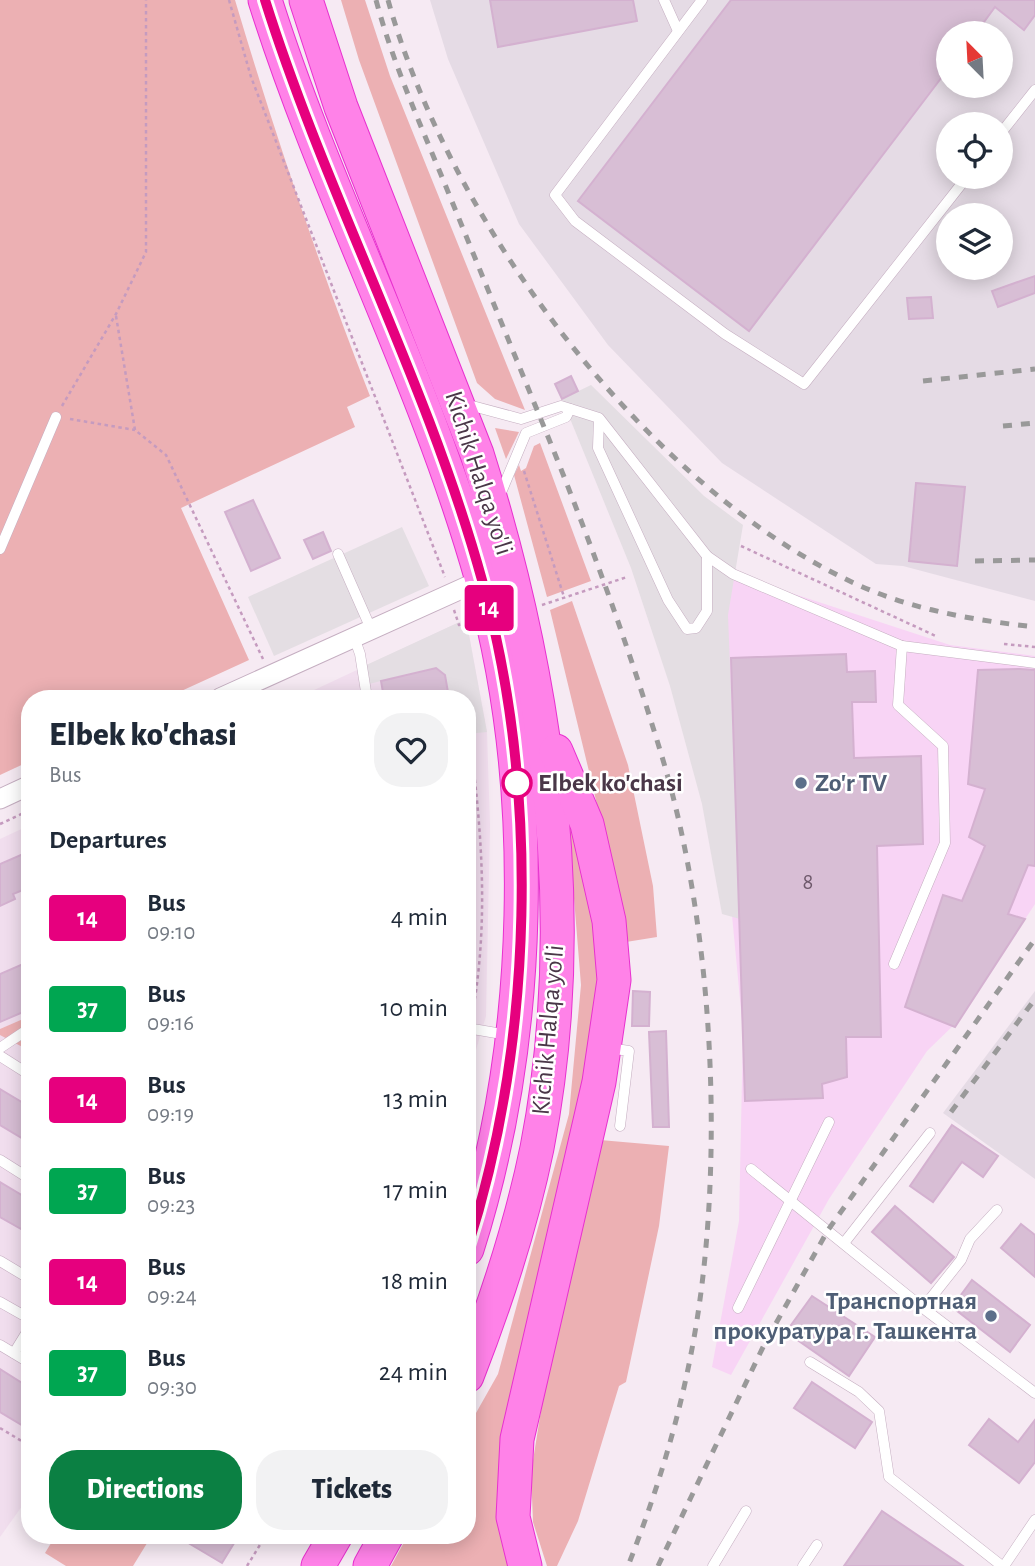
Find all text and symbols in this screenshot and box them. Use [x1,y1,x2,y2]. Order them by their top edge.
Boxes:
north arrow [936,21,1013,98]
map controls [936,21,1013,280]
button: locate [936,112,1013,189]
button: layers [936,203,1013,280]
street label: Kichik Halqa yo'li [440,388,518,558]
line badge: 14 [458,585,520,631]
text: 14 [479,596,499,620]
button: heart [374,713,448,787]
text: Elbek ko'chasi [49,719,237,752]
text: Bus [49,764,82,787]
marker: Elbek ko'chasi [502,768,532,798]
place label: Elbek ko'chasi [538,770,683,796]
place label: Zo'r TV [815,770,888,796]
marker: Zo'r TV [793,775,809,791]
text: Departures [49,827,167,853]
house number: 8 [803,871,813,894]
text: Bus [147,890,186,916]
text: 4 min [391,904,448,930]
text: 14 [77,906,98,930]
text: 09:10 [147,921,195,944]
street label: Kichik Halqa yo'li [528,944,568,1116]
text: Bus [147,981,186,1007]
text: 10 min [381,995,448,1021]
text: 37 [77,997,98,1021]
text: 09:16 [147,1012,194,1035]
text: Bus [147,1072,186,1098]
text: 13 min [384,1086,448,1112]
text: 14 [77,1088,98,1112]
text: 09:19 [147,1103,194,1126]
text: Bus [147,1163,186,1189]
text: 17 min [383,1177,448,1203]
text: 37 [77,1179,98,1203]
text: 09:23 [147,1194,195,1217]
text: Bus [147,1254,186,1280]
text: 18 min [382,1268,448,1294]
text: 14 [77,1270,98,1294]
text: 09:24 [147,1285,197,1308]
place label: Транспортная прокуратура г. Ташкента [713,1288,977,1344]
marker: Транспортная прокуратура г. Ташкента [983,1308,999,1324]
text: Bus [147,1345,186,1371]
text: 24 min [379,1359,448,1385]
text: 37 [77,1361,98,1385]
text: 09:30 [147,1376,197,1399]
button: Directions [49,1450,242,1530]
button: Tickets [256,1450,448,1530]

